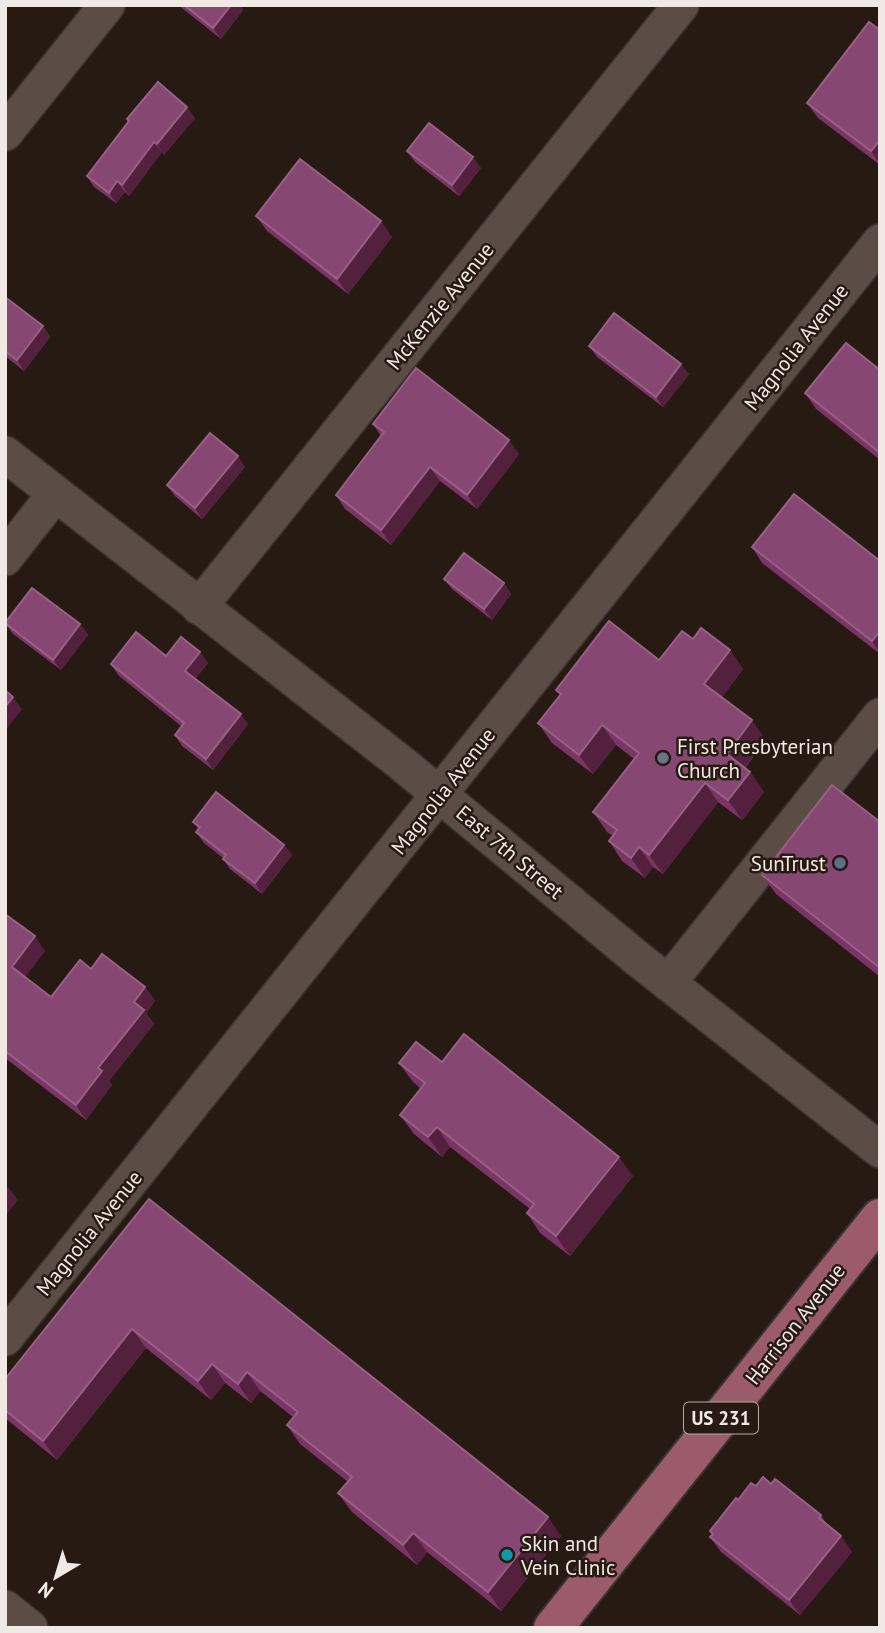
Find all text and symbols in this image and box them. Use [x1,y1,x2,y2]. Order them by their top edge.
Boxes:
street label: McKenzie Avenue [380,237,500,375]
street label: Magnolia Avenue [738,278,854,416]
street label: Magnolia Avenue [385,722,501,860]
place label: First Presbyterian Church [677,733,833,784]
marker: First Presbyterian Church [655,750,671,766]
street label: East 7th Street [451,799,569,905]
place label: SunTrust [751,850,826,877]
marker: SunTrust [832,855,848,871]
street label: Magnolia Avenue [30,1165,148,1301]
street label: Harrison Avenue [739,1258,851,1390]
road number: US 231 [684,1402,758,1434]
place label: Skin and Vein Clinic [520,1530,615,1581]
north arrow [21,1542,91,1612]
marker: Skin and Vein Clinic [499,1547,515,1563]
text: N [33,1577,58,1604]

